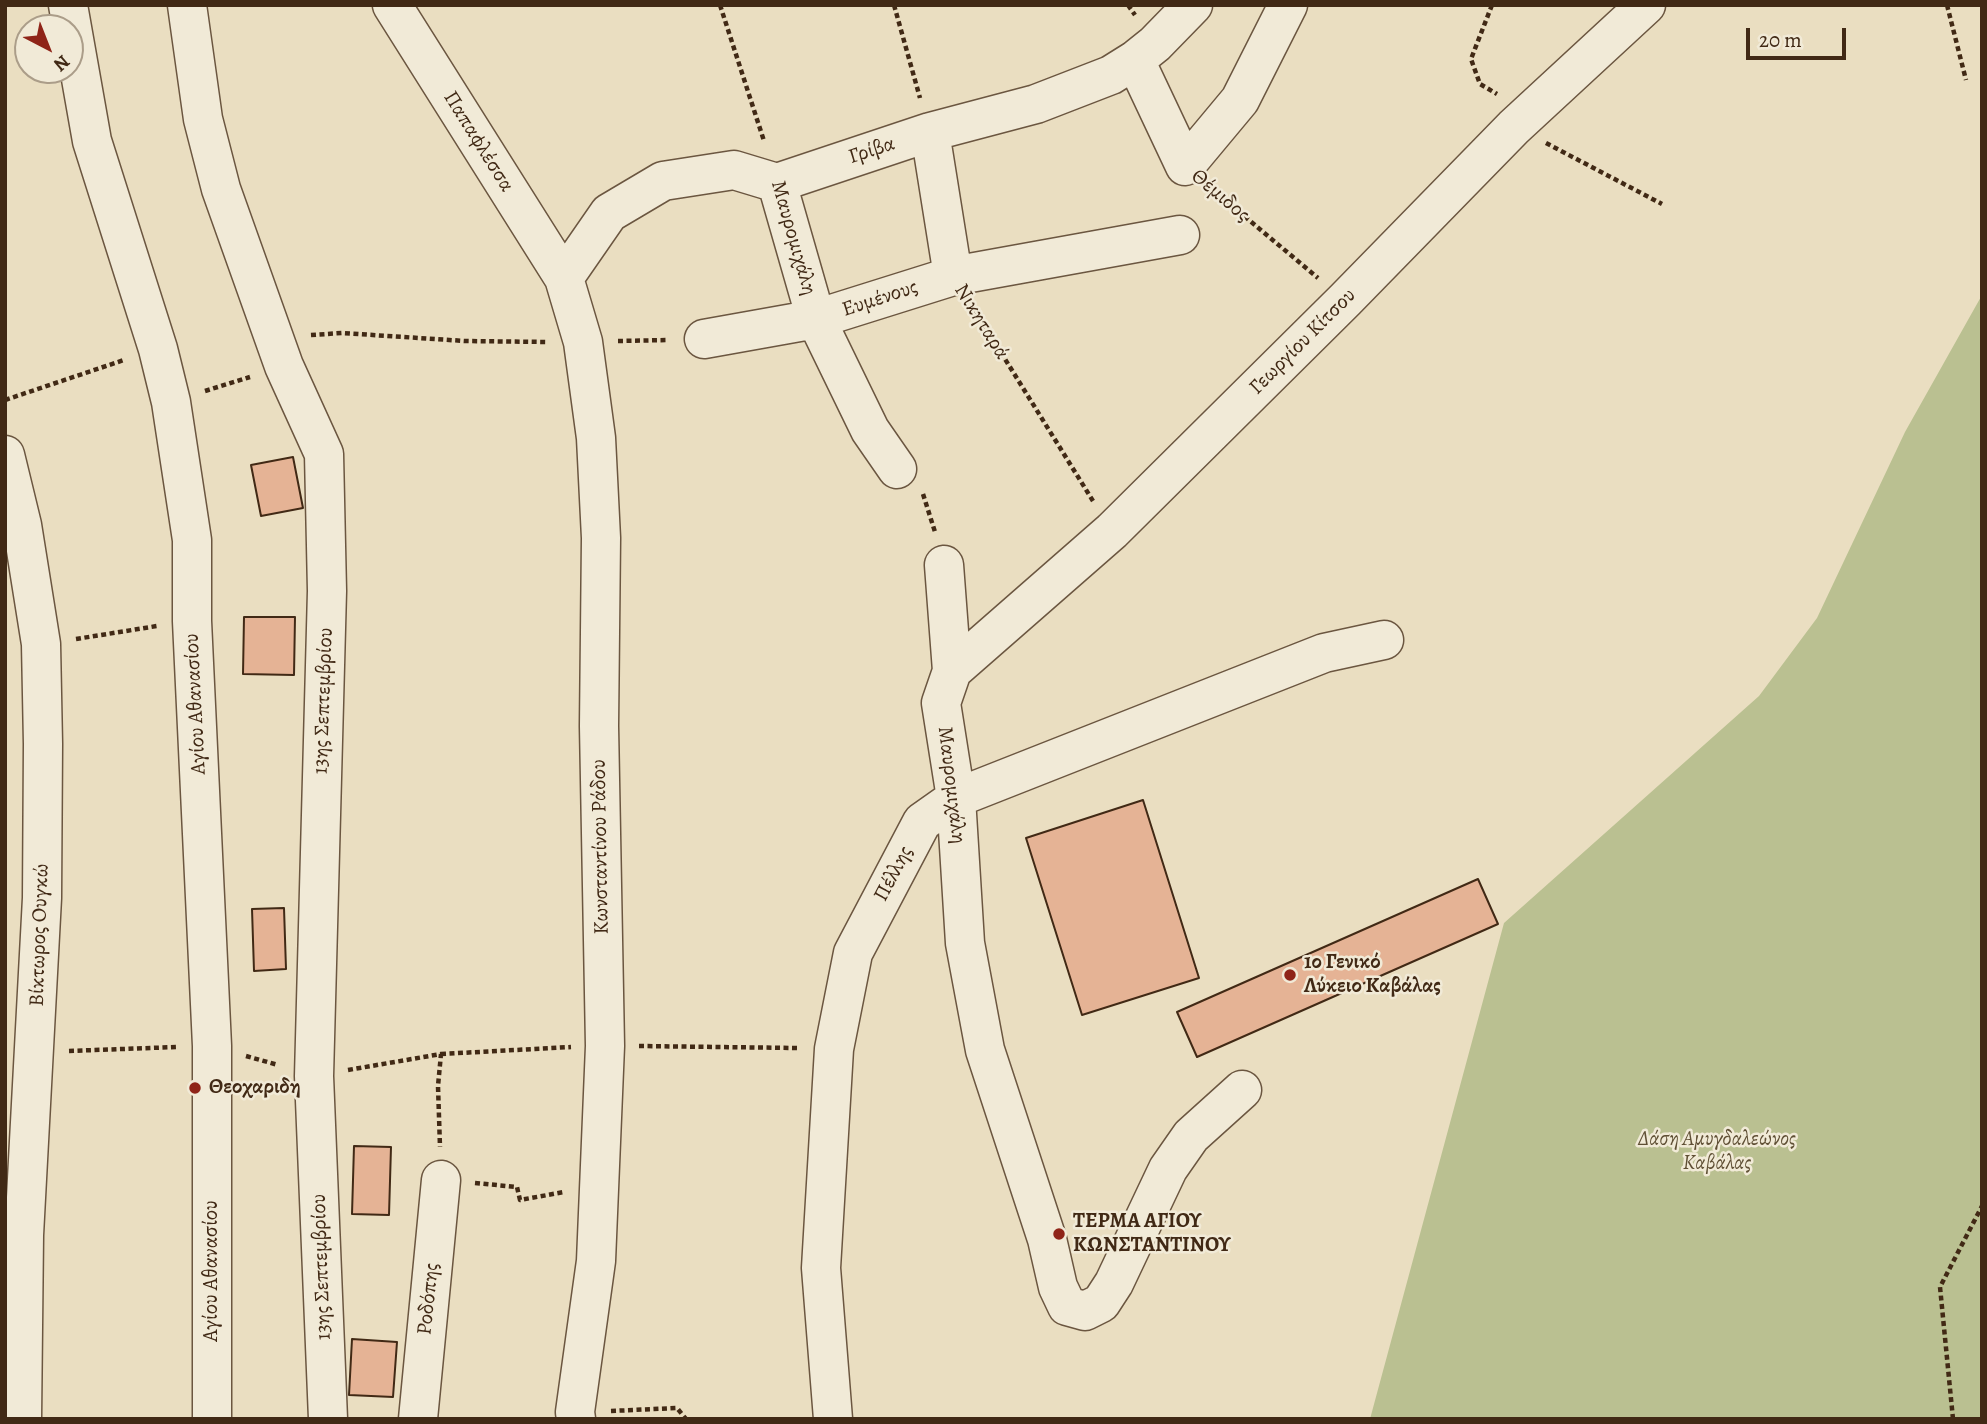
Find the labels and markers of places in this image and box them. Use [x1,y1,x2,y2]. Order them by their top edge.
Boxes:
place label: 1ο Γενικό Λύκειο Καβάλας [1304,950,1441,1000]
marker: 1ο Γενικό Λύκειο Καβάλας [1282,967,1298,983]
place label: Θεοχαριδη [209,1075,301,1101]
marker: Θεοχαριδη [187,1080,203,1096]
place label: ΤΕΡΜΑ ΑΓΙΟΥ ΚΩΝΣΤΑΝΤΙΝΟΥ [1073,1209,1231,1259]
marker: ΤΕΡΜΑ ΑΓΙΟΥ ΚΩΝΣΤΑΝΤΙΝΟΥ [1051,1226,1067,1242]

